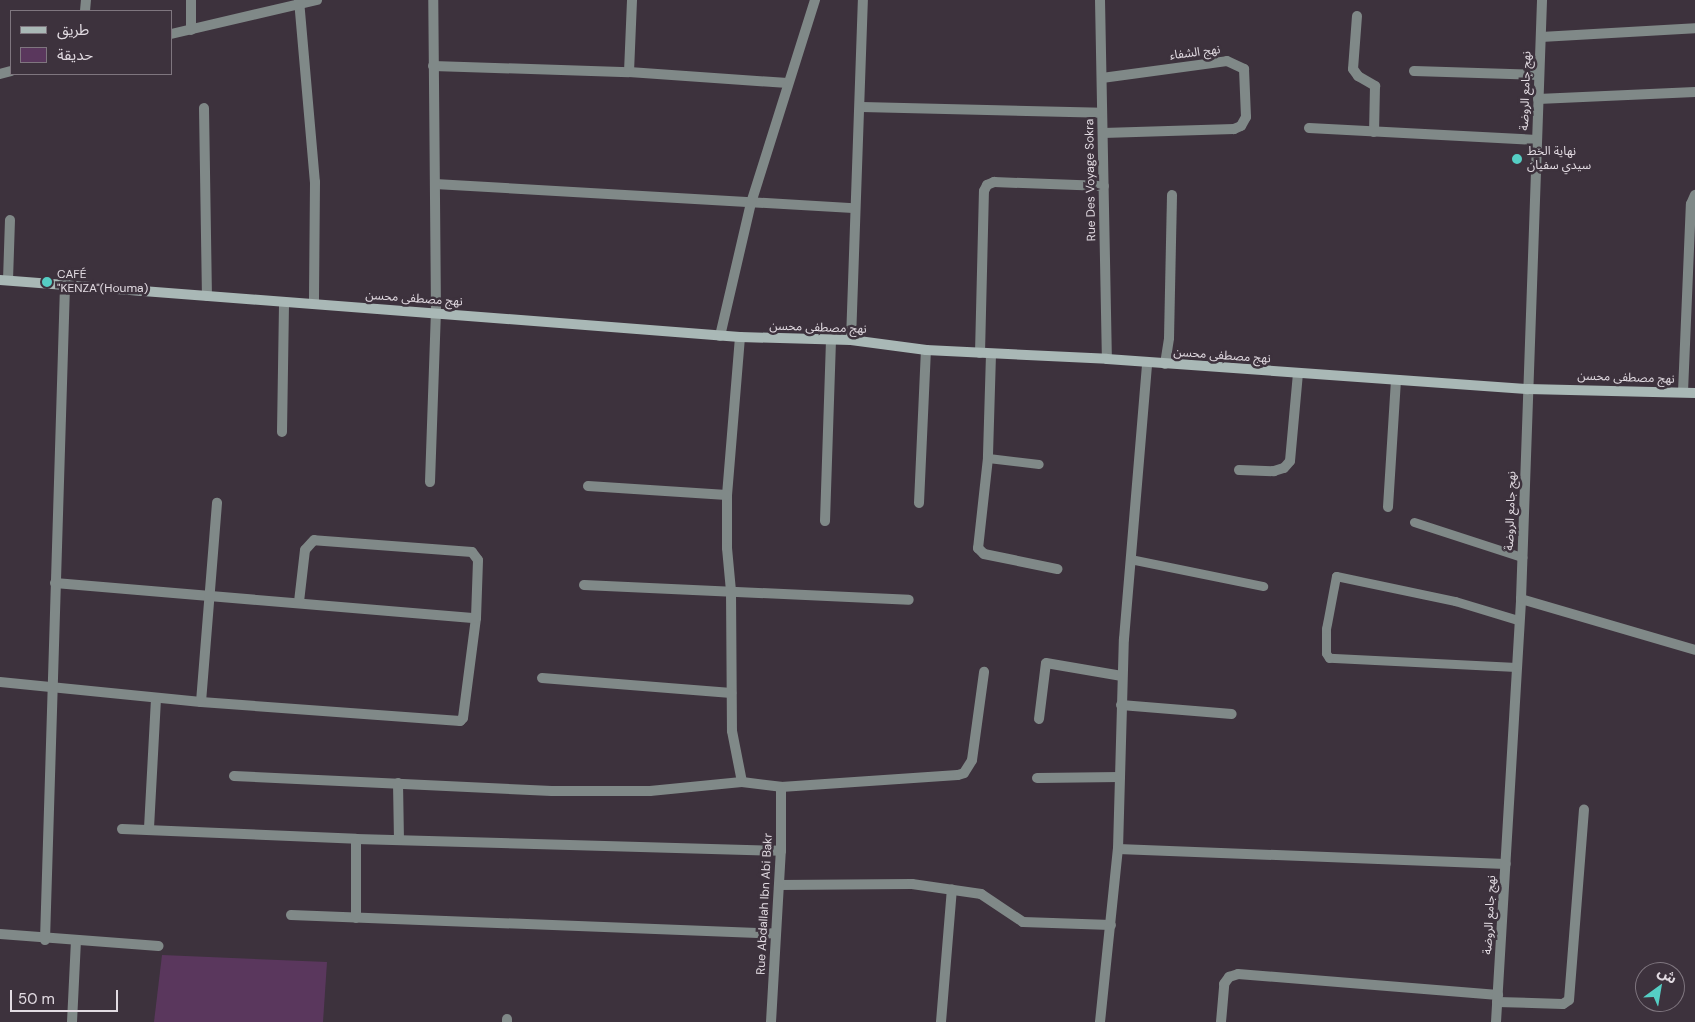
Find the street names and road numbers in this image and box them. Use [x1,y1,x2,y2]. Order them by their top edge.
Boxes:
street label: نهج الشفاء [1169,43,1221,63]
street label: نهج جامع الروضة [1517,51,1535,131]
street label: Rue Des Voyage Sokra [1083,119,1099,241]
street label: نهج مصطفى محسن [365,288,463,310]
street label: نهج مصطفى محسن [769,319,867,337]
street label: نهج مصطفى محسن [1173,345,1271,367]
street label: نهج مصطفى محسن [1577,369,1675,387]
street label: نهج جامع الروضة [1502,471,1520,551]
street label: Rue Abdallah Ibn Abi Bakr [754,833,776,975]
street label: نهج جامع الروضة [1481,875,1499,955]

